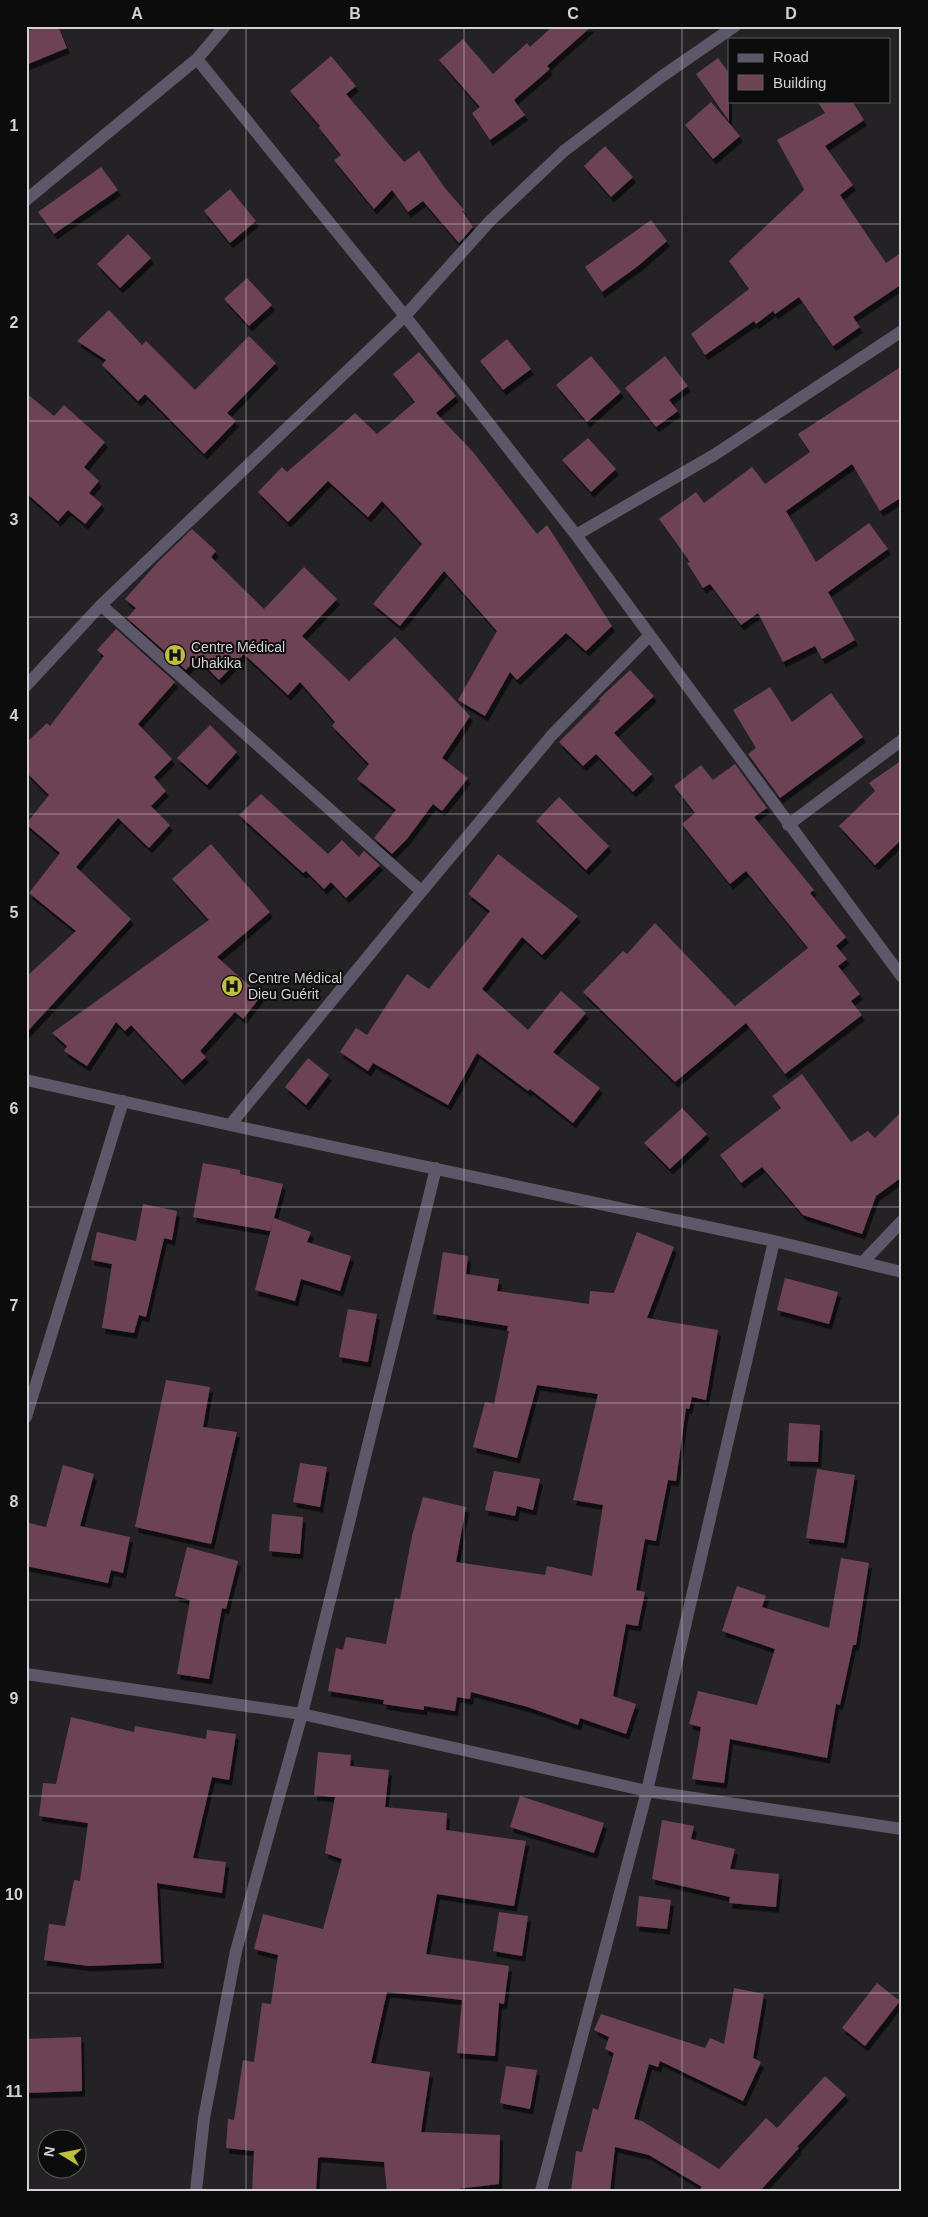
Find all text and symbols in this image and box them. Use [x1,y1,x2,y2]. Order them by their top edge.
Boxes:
text: A [131,5,143,22]
text: B [349,5,361,22]
text: C [567,5,579,22]
text: D [785,5,797,22]
legend [728,38,890,102]
text: Road [773,48,809,65]
text: Building [773,74,826,91]
text: 1 [10,117,19,134]
text: 2 [10,314,19,331]
text: 3 [10,511,19,528]
place label: Centre Médical Uhakika [191,639,285,671]
hospital icon: Centre Médical Uhakika [163,643,187,667]
text: 4 [10,707,19,724]
text: 5 [10,904,19,921]
place label: Centre Médical Dieu Guérit [248,970,342,1002]
hospital icon: Centre Médical Dieu Guérit [220,974,244,998]
text: 6 [10,1100,19,1117]
text: 7 [10,1297,19,1314]
text: 8 [10,1493,19,1510]
text: 9 [10,1690,19,1707]
text: 10 [5,1886,23,1903]
text: 11 [6,2083,23,2100]
north arrow [38,2130,88,2180]
text: N [40,2145,58,2158]

